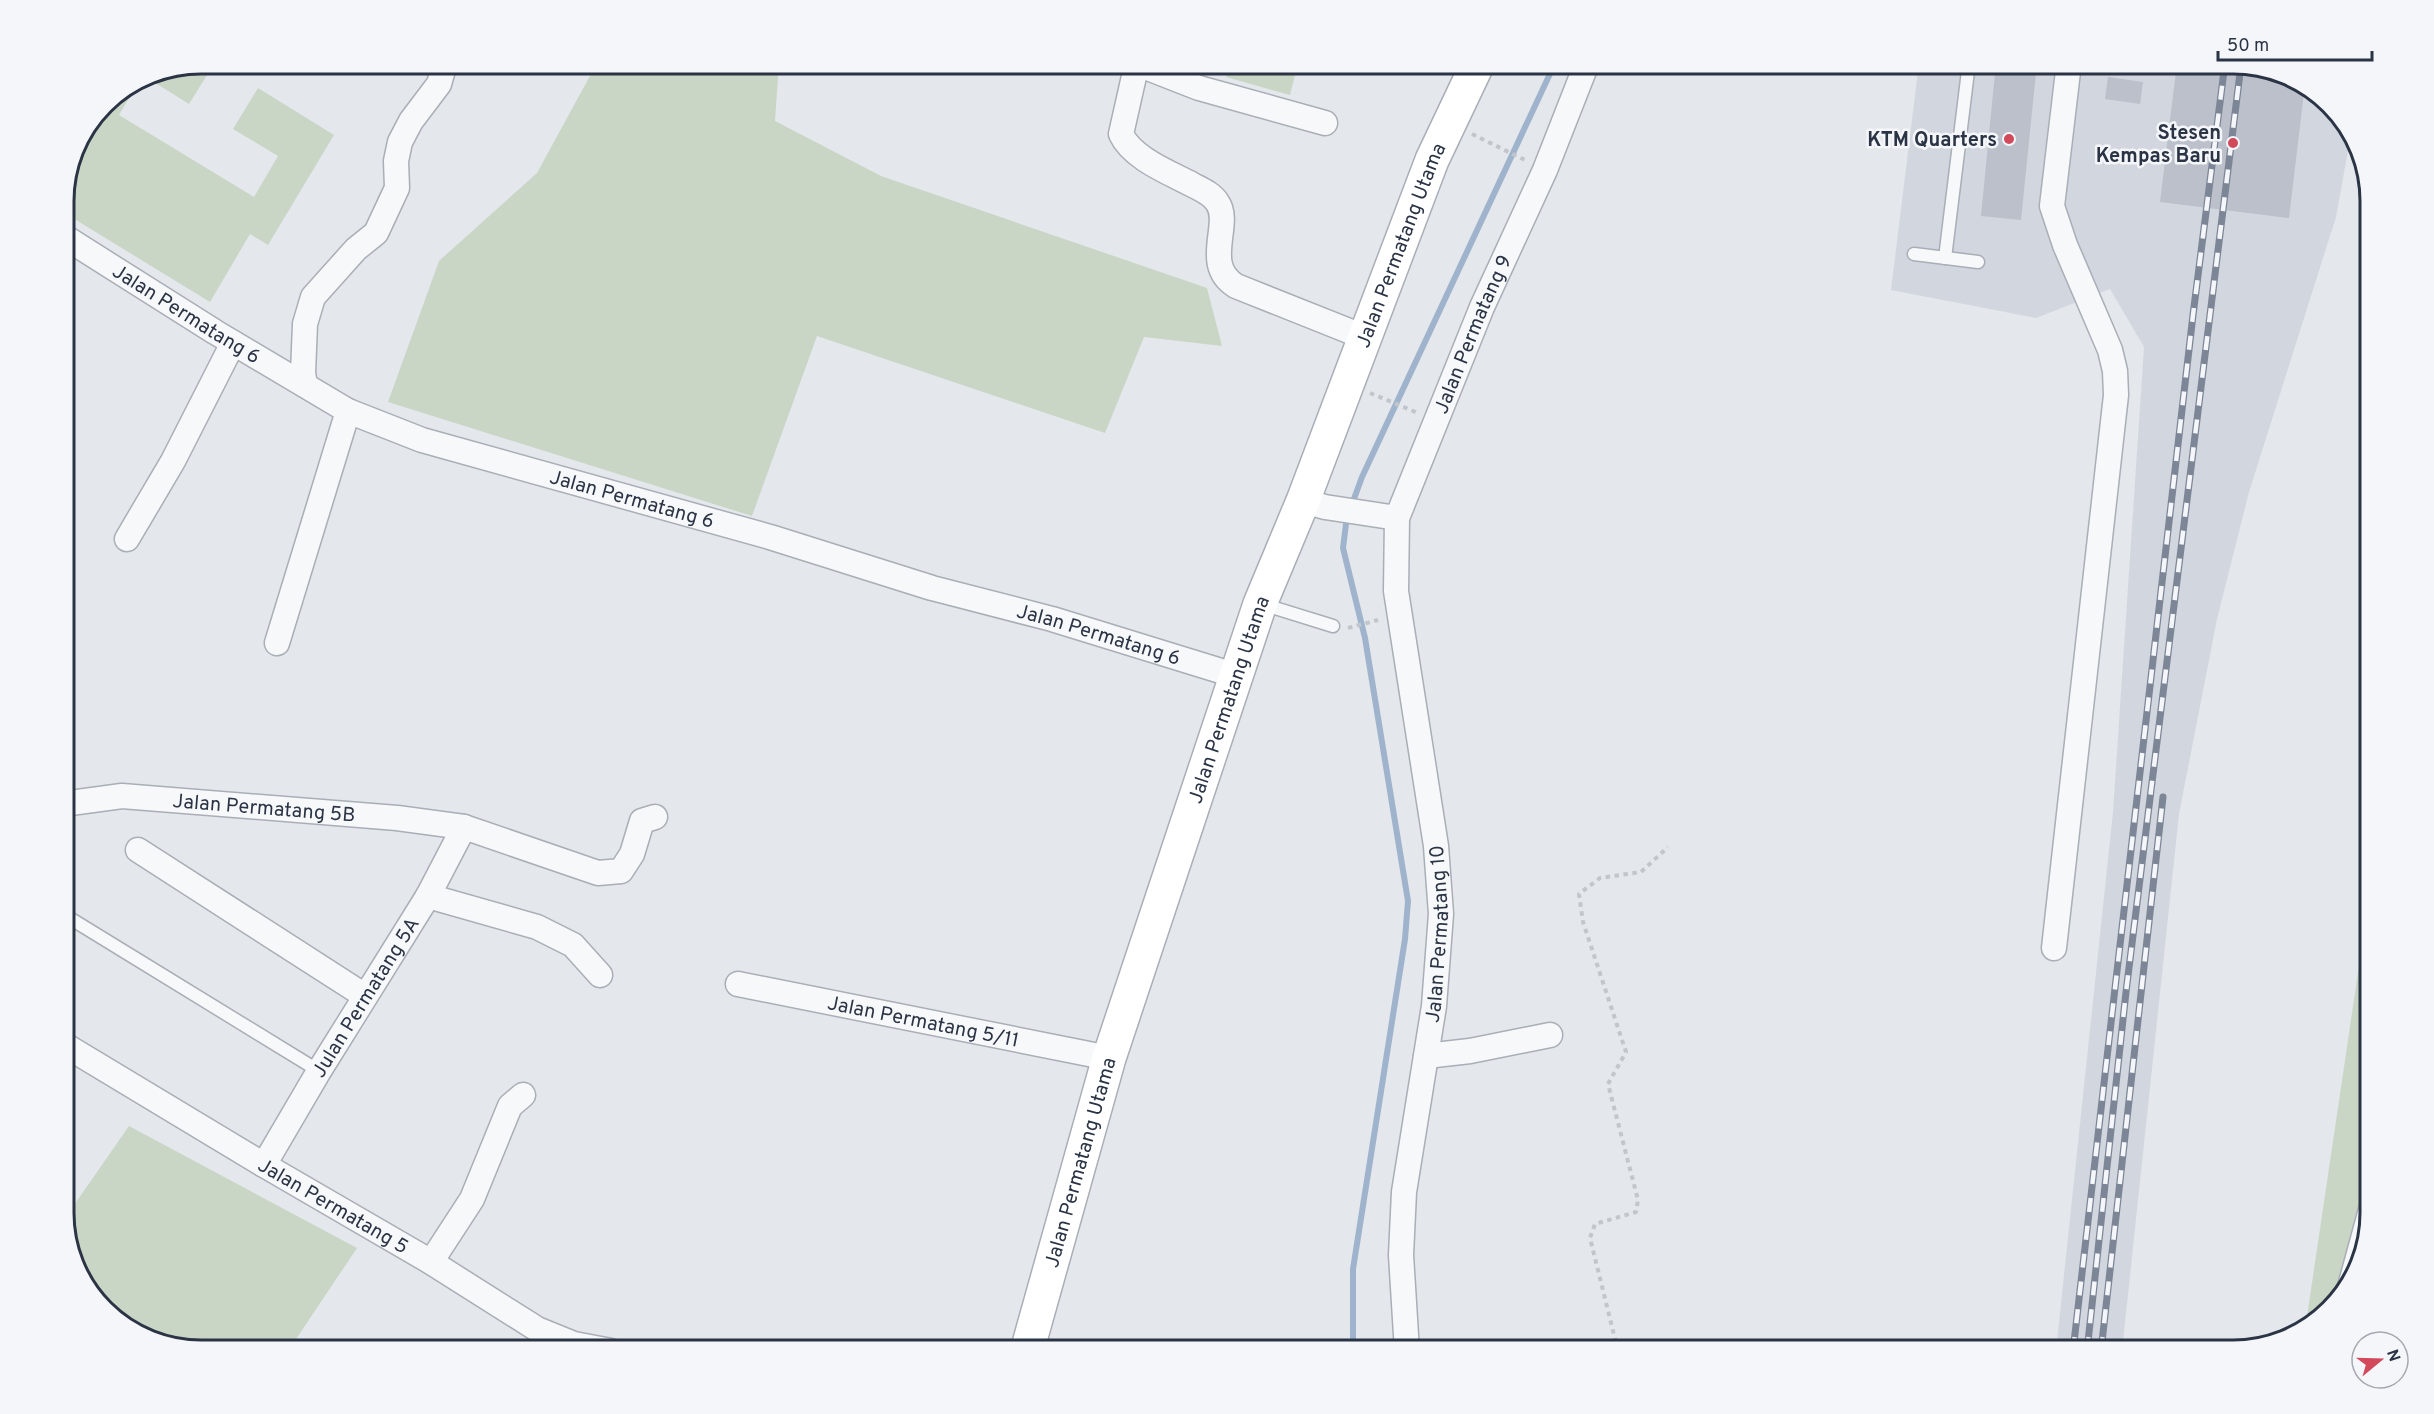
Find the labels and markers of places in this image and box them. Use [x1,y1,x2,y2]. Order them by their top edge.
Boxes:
place label: Stesen Kempas Baru [2096,121,2221,170]
place label: KTM Quarters [1867,128,1997,154]
marker: KTM Quarters [2002,132,2016,146]
marker: Stesen Kempas Baru [2226,136,2240,150]

